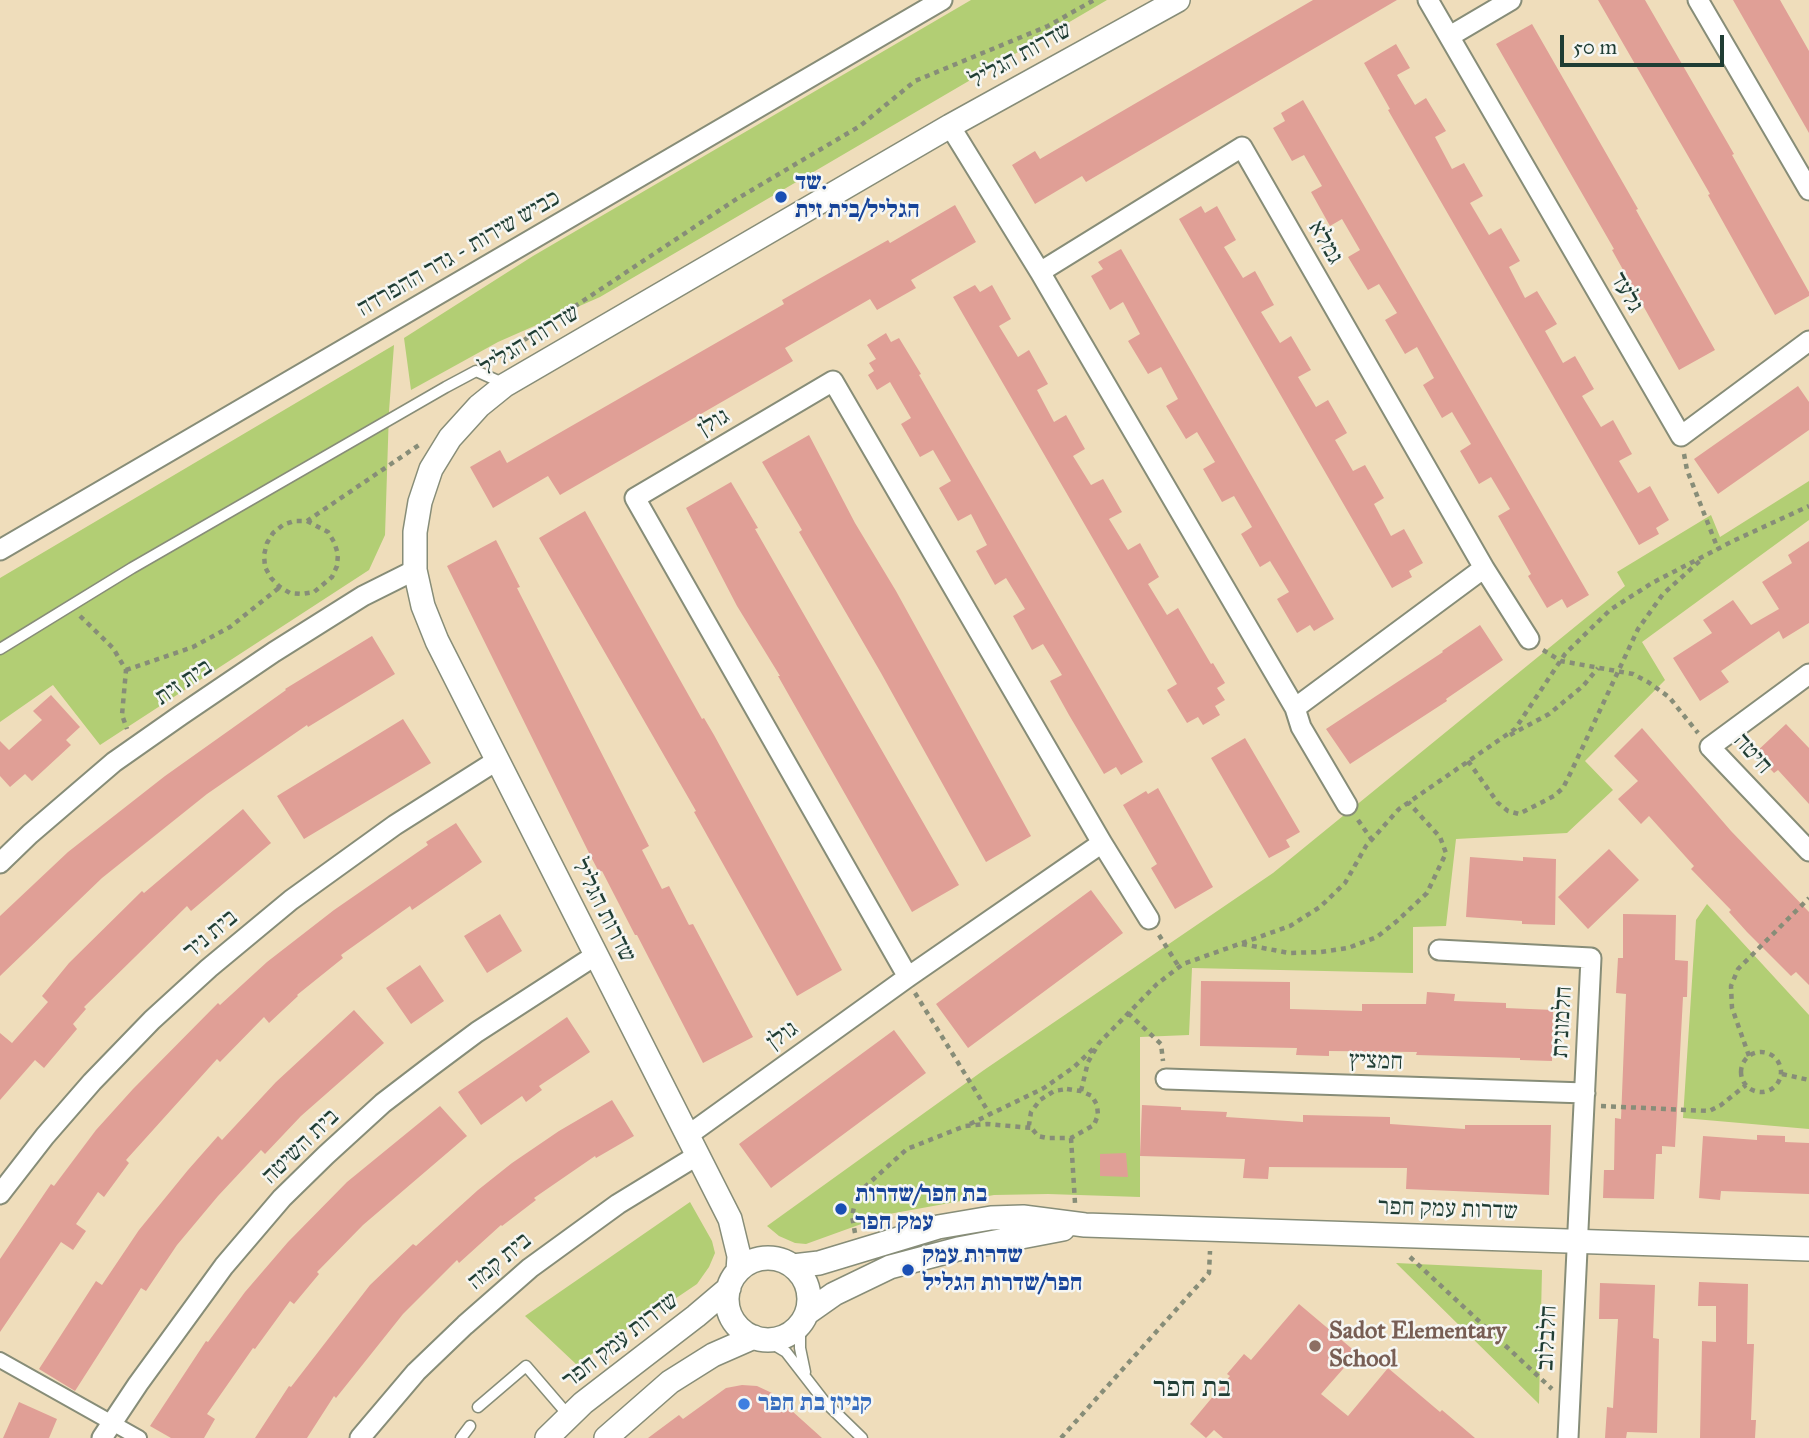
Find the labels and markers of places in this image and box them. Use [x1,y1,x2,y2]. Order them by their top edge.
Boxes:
place label: שד. הגליל/בית זית [795,169,920,225]
marker: שד. הגליל/בית זית [773,189,789,205]
place label: בת חפר/שדרות עמק חפר [855,1181,987,1237]
marker: בת חפר/שדרות עמק חפר [833,1201,849,1217]
place label: שדרות עמק חפר/שדרות הגליל [922,1242,1083,1298]
marker: שדרות עמק חפר/שדרות הגליל [900,1262,916,1278]
place label: Sadot Elementary School [1329,1318,1506,1374]
marker: Sadot Elementary School [1307,1338,1323,1354]
place label: קניון בת חפר [758,1390,872,1418]
marker: קניון בת חפר [736,1396,752,1412]

